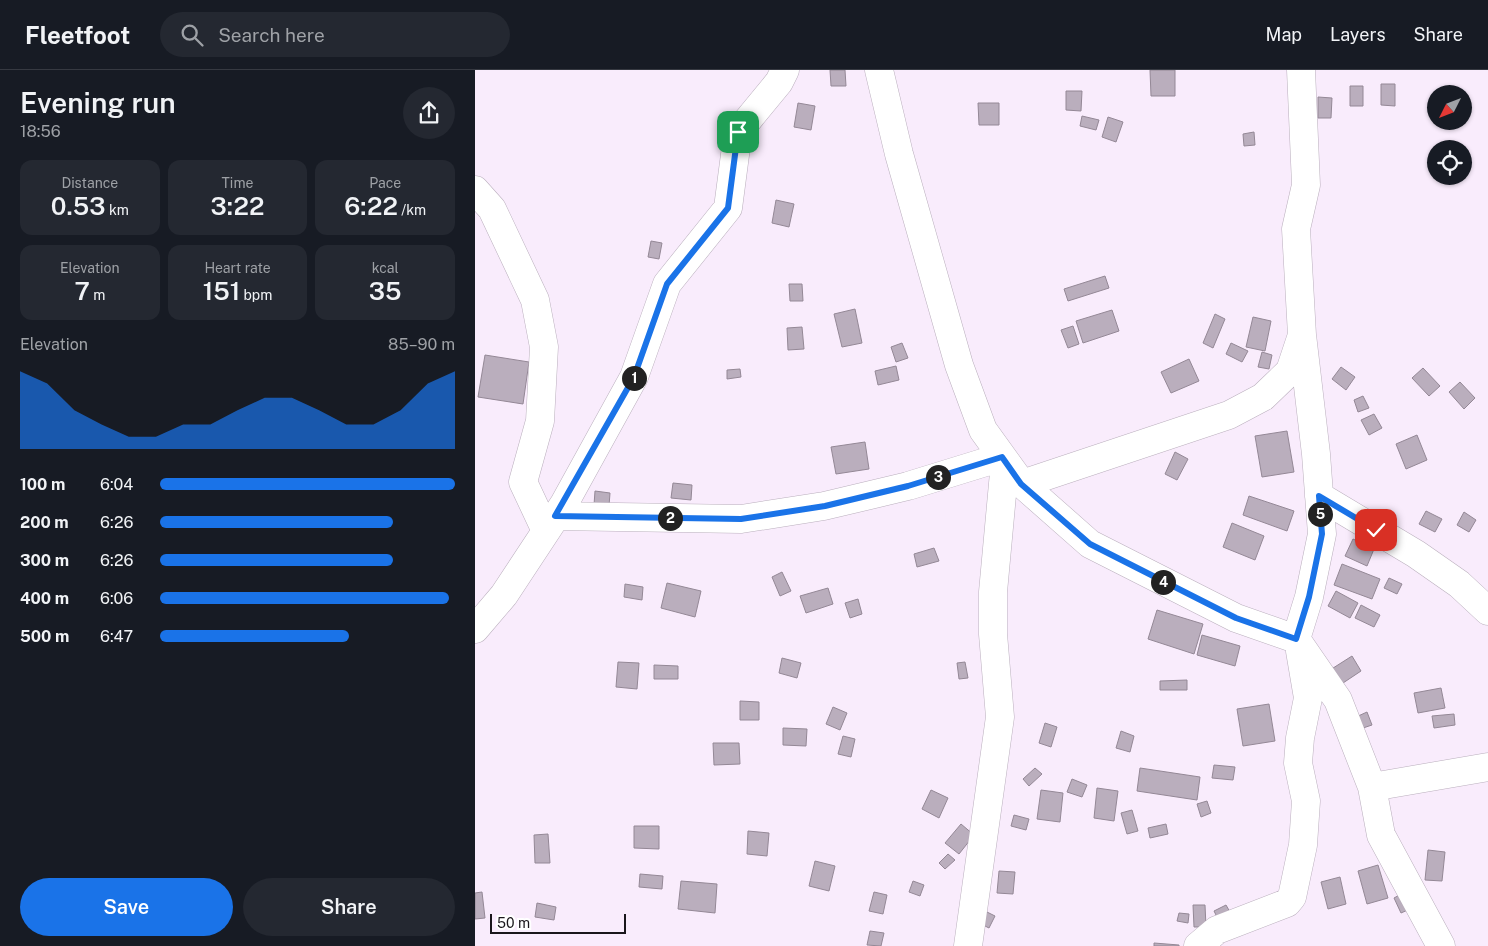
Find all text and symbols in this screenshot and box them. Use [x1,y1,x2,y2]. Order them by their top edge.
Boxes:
search box [160,12,510,57]
text: Fleetfoot [25,21,130,49]
icon: search [178,21,206,49]
text: Search here [218,24,325,46]
text: Map [1266,24,1302,45]
text: Layers [1330,24,1386,45]
text: Share [1414,24,1463,45]
north arrow [1427,85,1473,130]
map controls [1427,85,1472,185]
text: Evening run [20,86,176,119]
button: share [403,87,455,139]
pin [717,111,759,153]
icon: arrive [724,118,752,146]
text: 18:56 [20,122,61,141]
button: locate [1427,140,1472,185]
text: Distance [61,175,118,191]
text: Time [222,175,253,191]
text: Pace [369,175,401,191]
text: 0.53 [51,191,105,221]
text: 3:22 [211,191,264,221]
text: 6:22 [344,191,398,221]
text: km [105,202,129,218]
text: /km [398,202,426,218]
text: Elevation [60,260,120,276]
text: Heart rate [204,260,271,276]
text: kcal [372,260,399,276]
text: 7 [74,276,90,306]
text: 151 [203,276,240,306]
text: 35 [369,276,402,306]
text: m [90,287,105,303]
text: bpm [240,287,272,303]
text: Elevation [20,335,88,354]
text: 85–90 m [388,335,455,354]
pin: 1 [621,366,647,390]
text: 1 [632,370,638,386]
pin: 3 [925,464,951,490]
text: 3 [934,469,943,485]
text: 100 m [20,475,65,494]
text: 6:04 [100,475,133,494]
pin: 5 [1307,502,1333,526]
pin: 2 [657,506,683,530]
text: 5 [1316,506,1325,522]
pin [1355,509,1397,551]
text: 2 [666,510,675,526]
text: 200 m [20,513,69,532]
text: 6:26 [100,513,133,532]
icon: check [1362,516,1390,544]
text: 300 m [20,551,69,570]
text: 6:26 [100,551,133,570]
pin: 4 [1151,570,1175,594]
text: 4 [1159,574,1168,590]
text: 400 m [20,589,69,608]
text: 6:06 [100,589,133,608]
text: 500 m [20,627,69,646]
text: 6:47 [100,627,133,646]
button: Save [20,878,233,936]
button: Share [243,878,455,936]
scale bar [490,911,626,934]
text: 50 m [497,915,530,931]

